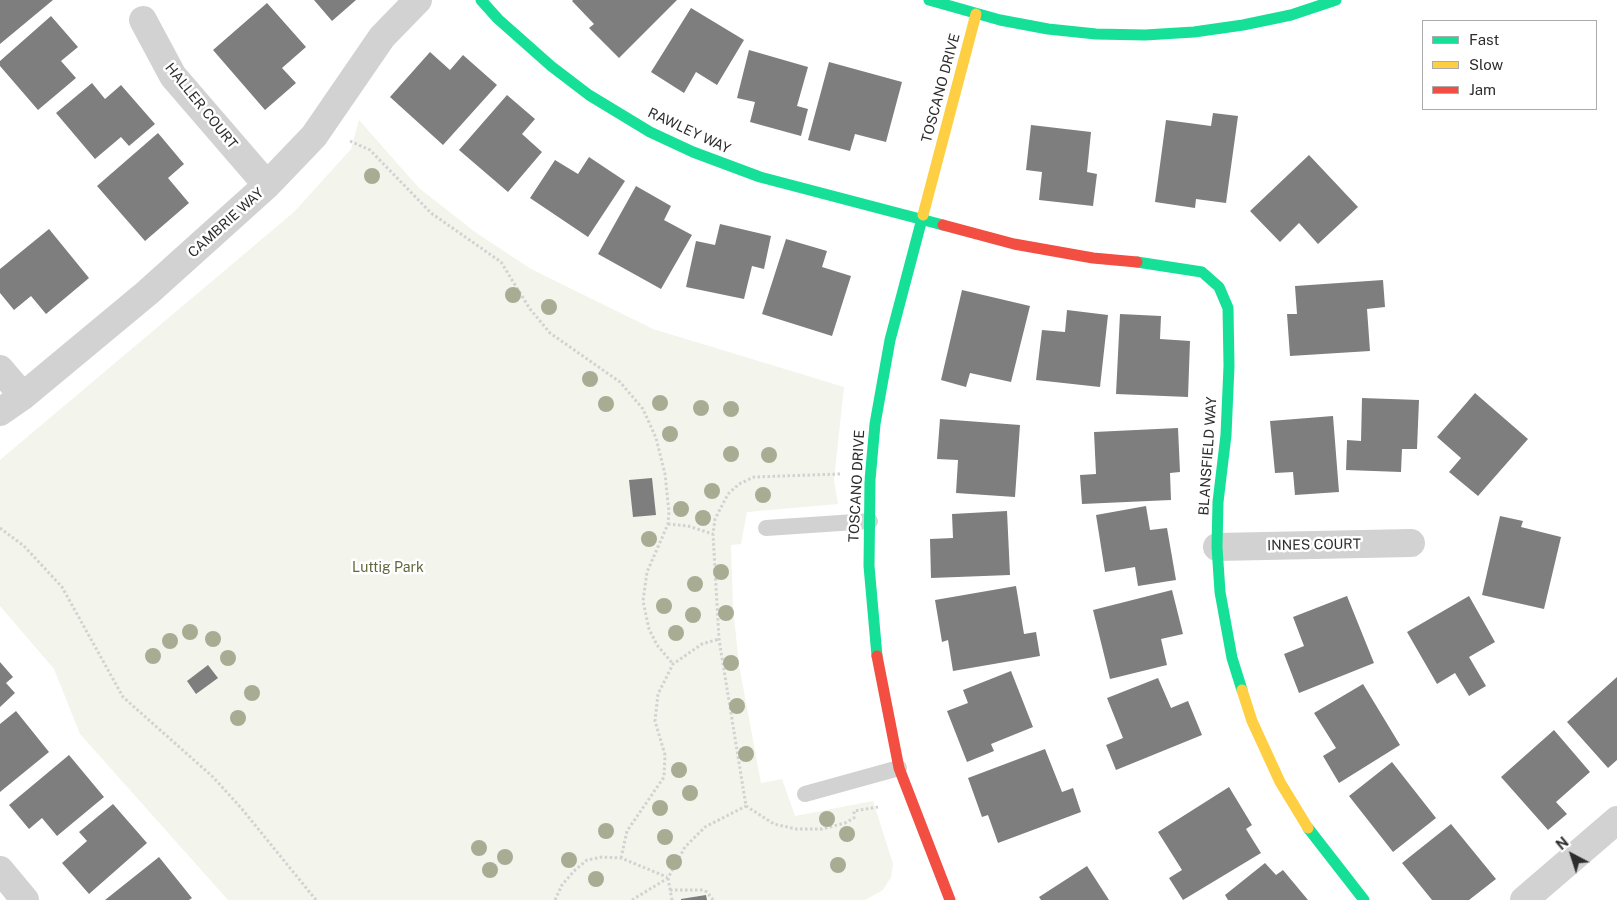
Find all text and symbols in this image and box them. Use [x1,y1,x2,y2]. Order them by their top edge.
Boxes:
legend [1422,20,1597,110]
street label: TOSCANO DRIVE [918,31,964,145]
text: Fast [1469,31,1499,48]
text: Slow [1469,56,1503,73]
street label: HALLER COURT [161,60,241,152]
text: Jam [1469,81,1496,98]
street label: RAWLEY WAY [645,105,733,157]
street label: CAMBRIE WAY [185,185,267,261]
street label: BLANSFIELD WAY [1195,396,1221,516]
street label: TOSCANO DRIVE [846,429,868,543]
street label: INNES COURT [1267,536,1361,554]
park label: Luttig Park [352,560,424,576]
north arrow [1547,830,1597,880]
text: N [1553,834,1572,853]

